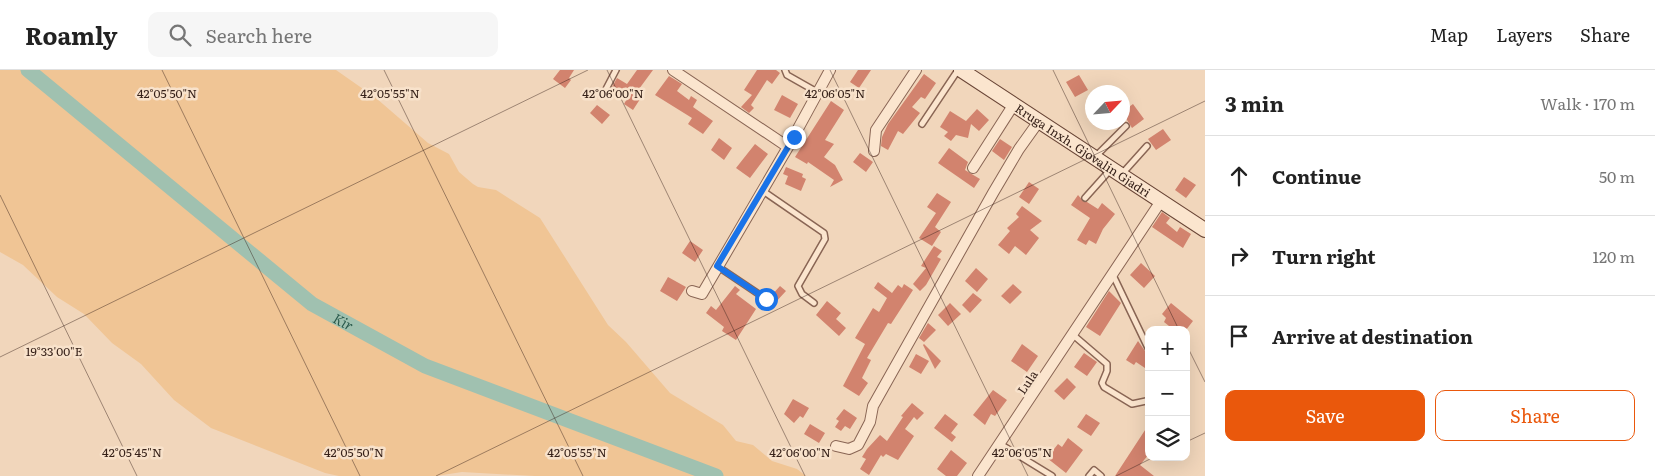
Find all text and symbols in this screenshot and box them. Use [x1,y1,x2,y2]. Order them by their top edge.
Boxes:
search box [148,12,498,57]
text: Roamly [25,17,118,52]
icon: search [166,21,194,49]
text: Search here [206,21,312,49]
text: Map [1430,21,1468,48]
text: Layers [1496,21,1552,48]
text: Share [1580,21,1630,48]
text: 42°05'50"N [137,84,197,102]
text: 42°05'55"N [360,84,420,102]
text: 42°06'00"N [582,84,644,102]
text: 42°06'05"N [805,84,865,102]
north arrow [1085,85,1130,130]
text: 3 min [1225,87,1284,118]
text: Walk · 170 m [1540,91,1635,115]
street label: Rruga Inxh. Gjovalin Gjadri [1012,99,1154,201]
route end [783,126,806,149]
icon: ahead [1225,162,1253,190]
text: Continue [1272,162,1361,190]
text: 50 m [1599,164,1635,188]
icon: right [1225,242,1253,270]
text: Turn right [1272,242,1376,270]
text: 120 m [1592,244,1635,268]
route start [755,288,778,311]
water label: Kir [330,308,358,335]
icon: arrive [1225,322,1253,350]
text: Arrive at destination [1272,322,1473,350]
map controls [1145,326,1190,461]
button: + [1145,326,1190,371]
text: 19°33'00"E [26,342,83,360]
street label: Lula [1012,366,1042,398]
button: − [1145,371,1190,416]
button: Save [1225,390,1425,441]
button: Share [1435,390,1635,441]
button: layers [1145,416,1190,461]
text: 42°05'45"N [102,443,162,461]
text: 42°05'50"N [324,443,384,461]
text: 42°05'55"N [547,443,607,461]
text: 42°06'00"N [769,443,831,461]
text: 42°06'05"N [992,443,1052,461]

